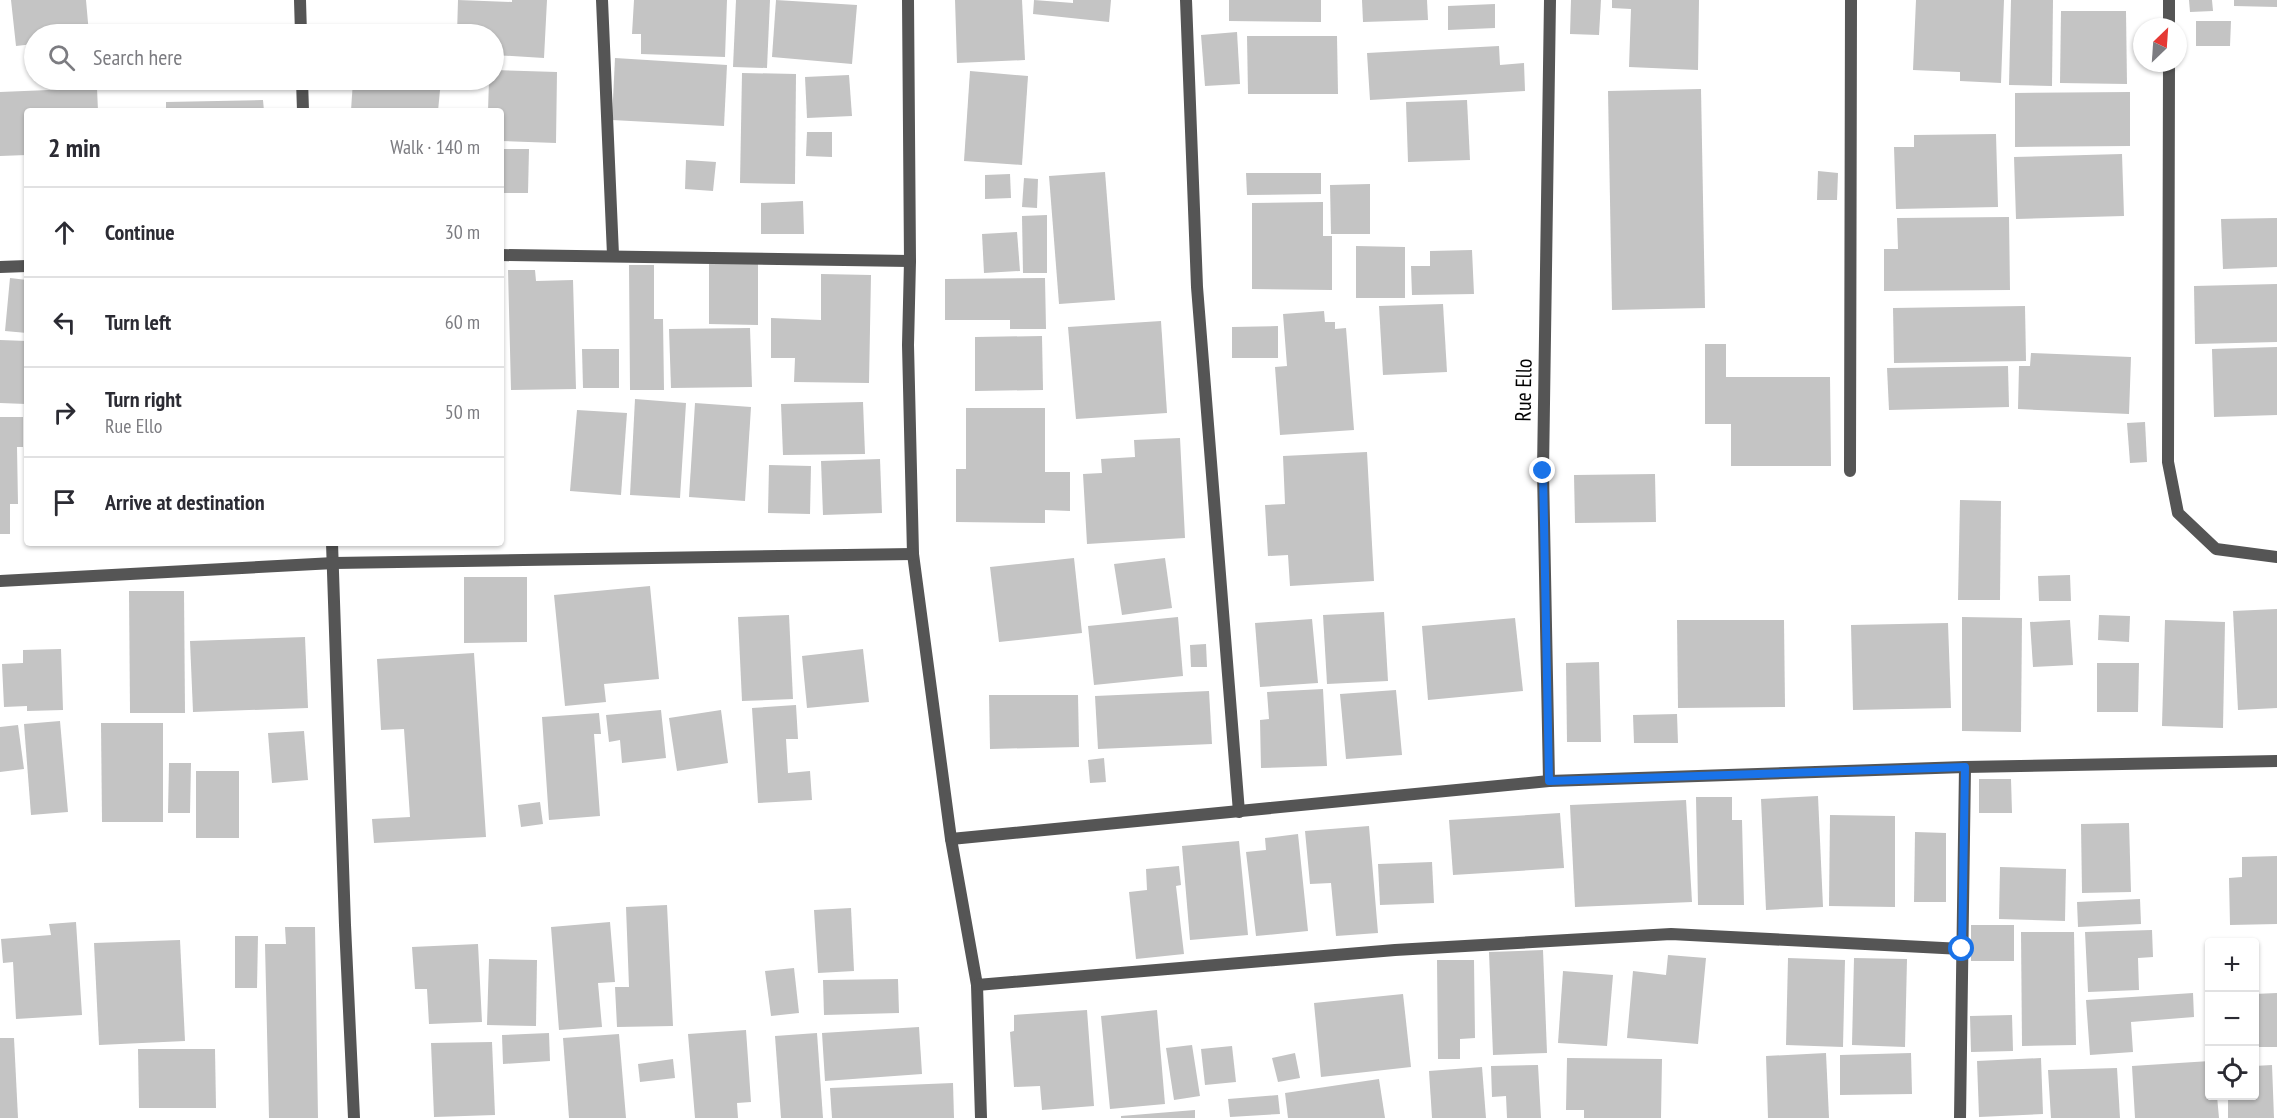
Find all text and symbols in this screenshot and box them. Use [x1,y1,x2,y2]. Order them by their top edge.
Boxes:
north arrow [2133,18,2187,72]
search box [24,24,504,90]
icon: search [45,41,78,74]
text: Search here [93,43,182,71]
text: 2 min [48,131,101,164]
text: Walk · 140 m [390,134,480,160]
icon: ahead [48,216,81,249]
text: Continue [105,218,175,246]
text: 30 m [445,219,480,245]
icon: left [48,306,81,339]
text: Turn left [105,308,171,336]
text: 60 m [445,309,480,335]
street label: Rue Ello [1508,358,1538,422]
text: Turn right [105,385,182,413]
icon: right [48,396,81,429]
text: 50 m [445,399,480,425]
text: Rue Ello [105,413,162,439]
route end [1529,457,1555,483]
icon: arrive [48,486,81,519]
text: Arrive at destination [105,488,265,516]
route start [1948,935,1974,961]
map controls [2205,938,2259,1100]
button: + [2205,938,2259,992]
button: − [2205,992,2259,1046]
button: locate [2205,1046,2259,1100]

